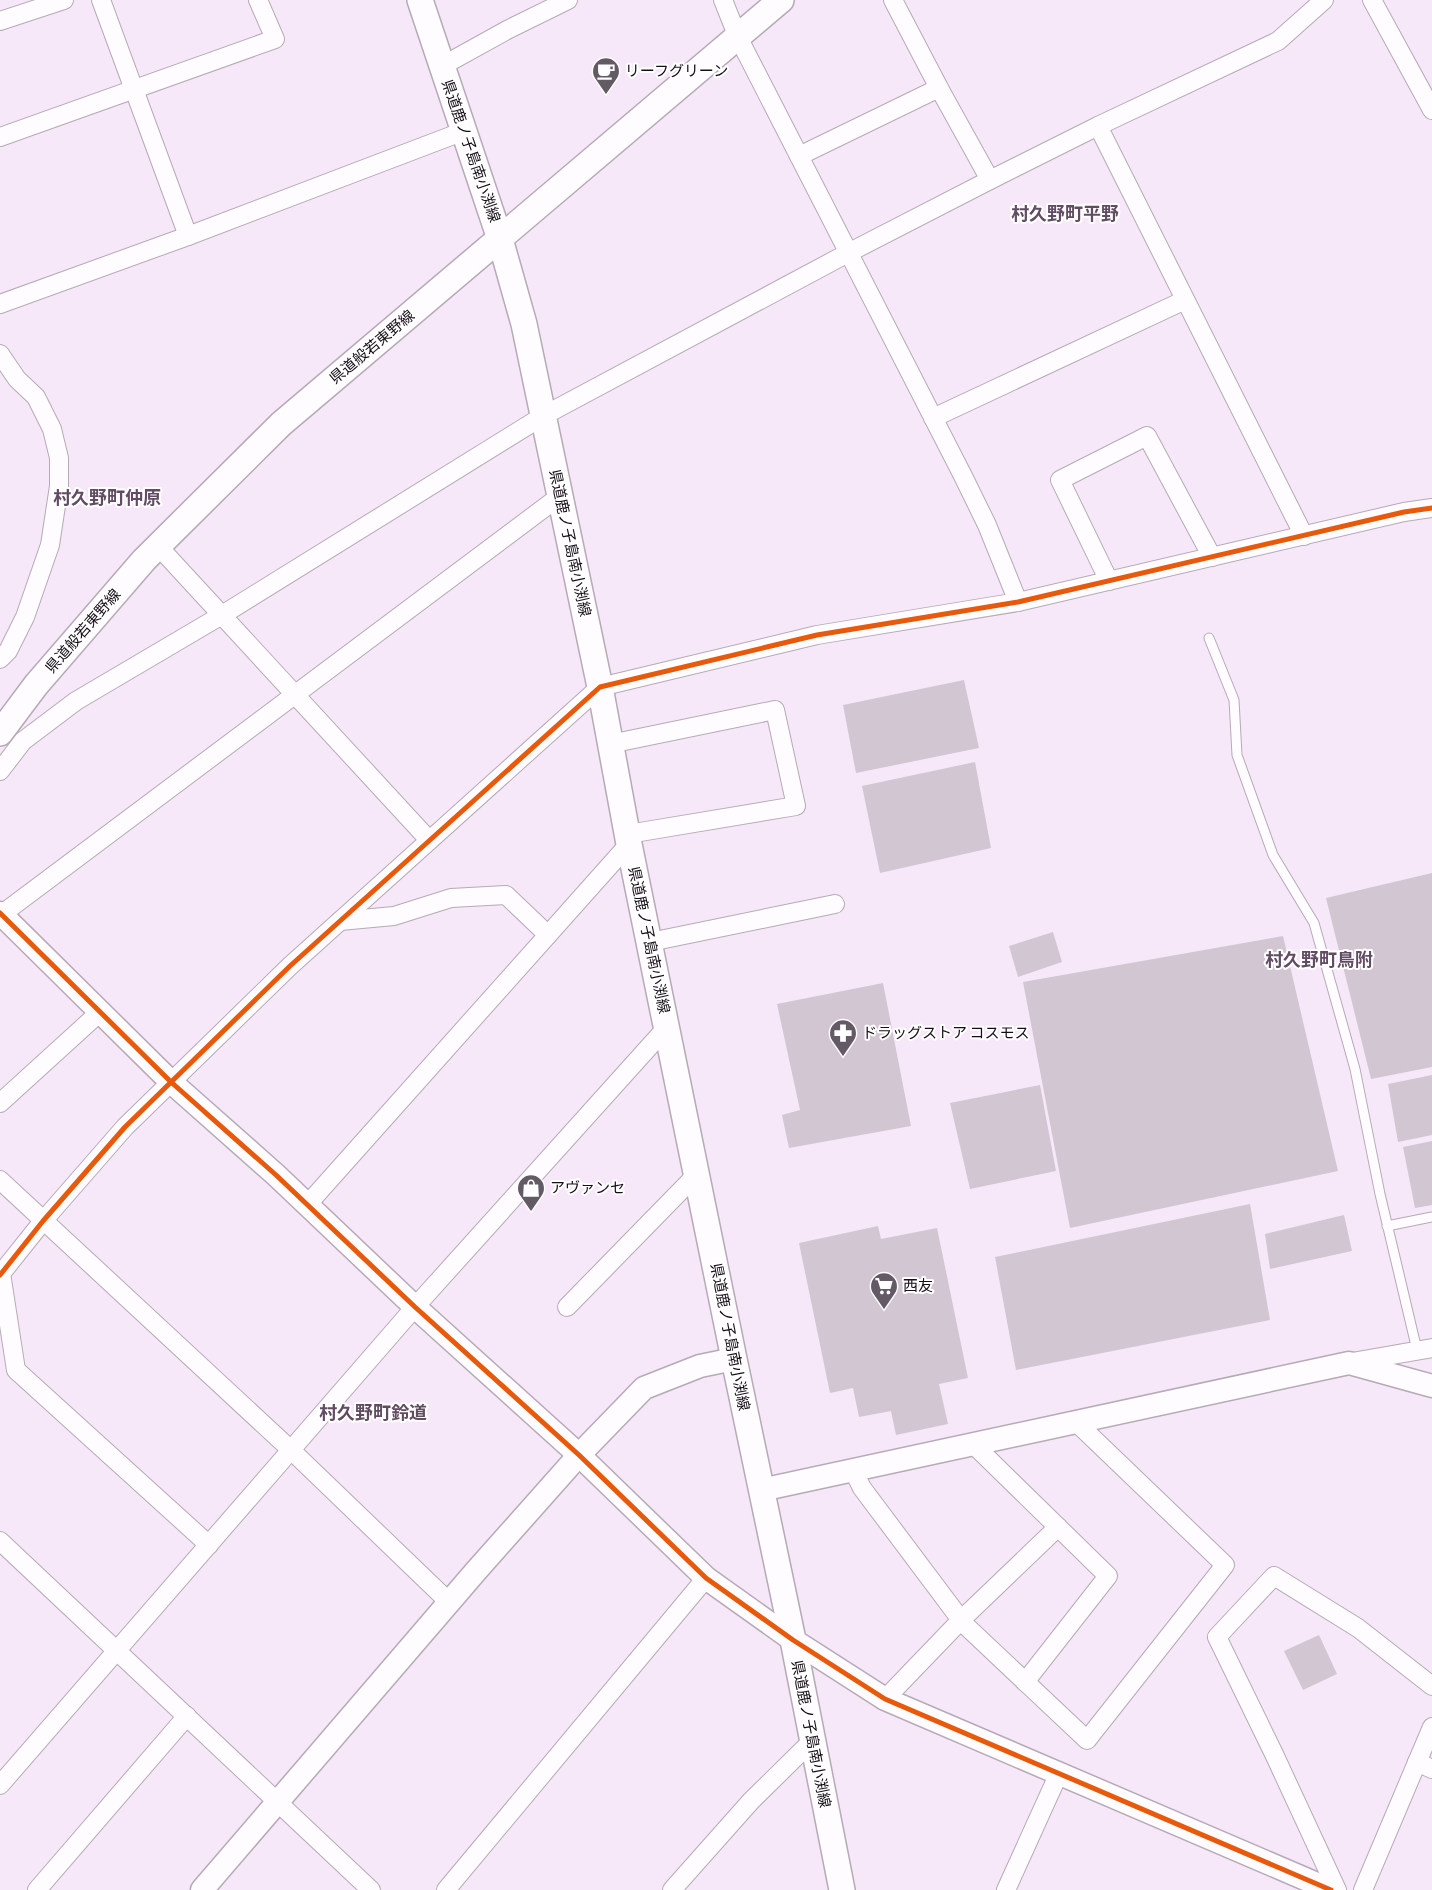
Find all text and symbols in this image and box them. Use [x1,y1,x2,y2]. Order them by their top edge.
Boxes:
cafe icon: リーフグリーン [591,56,621,95]
place label: リーフグリーン [625,62,728,81]
street label: 県道鹿ノ子島南小渕線 [437,77,504,225]
district label: 村久野町平野 [1011,204,1119,225]
street label: 県道般若東野線 [326,306,419,388]
street label: 県道鹿ノ子島南小渕線 [545,468,594,618]
district label: 村久野町仲原 [53,488,161,509]
street label: 県道般若東野線 [42,585,125,677]
street label: 県道鹿ノ子島南小渕線 [624,865,673,1015]
district label: 村久野町鳥附 [1265,950,1373,971]
pharmacy icon: ドラッグストア コスモス [828,1018,858,1057]
place label: ドラッグストア コスモス [862,1024,1029,1043]
shop icon: アヴァンセ [516,1173,546,1212]
place label: アヴァンセ [550,1179,625,1198]
street label: 県道鹿ノ子島南小渕線 [706,1262,753,1413]
supermarket icon: 西友 [869,1271,899,1310]
place label: 西友 [903,1277,933,1296]
district label: 村久野町鈴道 [319,1403,427,1424]
street label: 県道鹿ノ子島南小渕線 [787,1659,834,1810]

